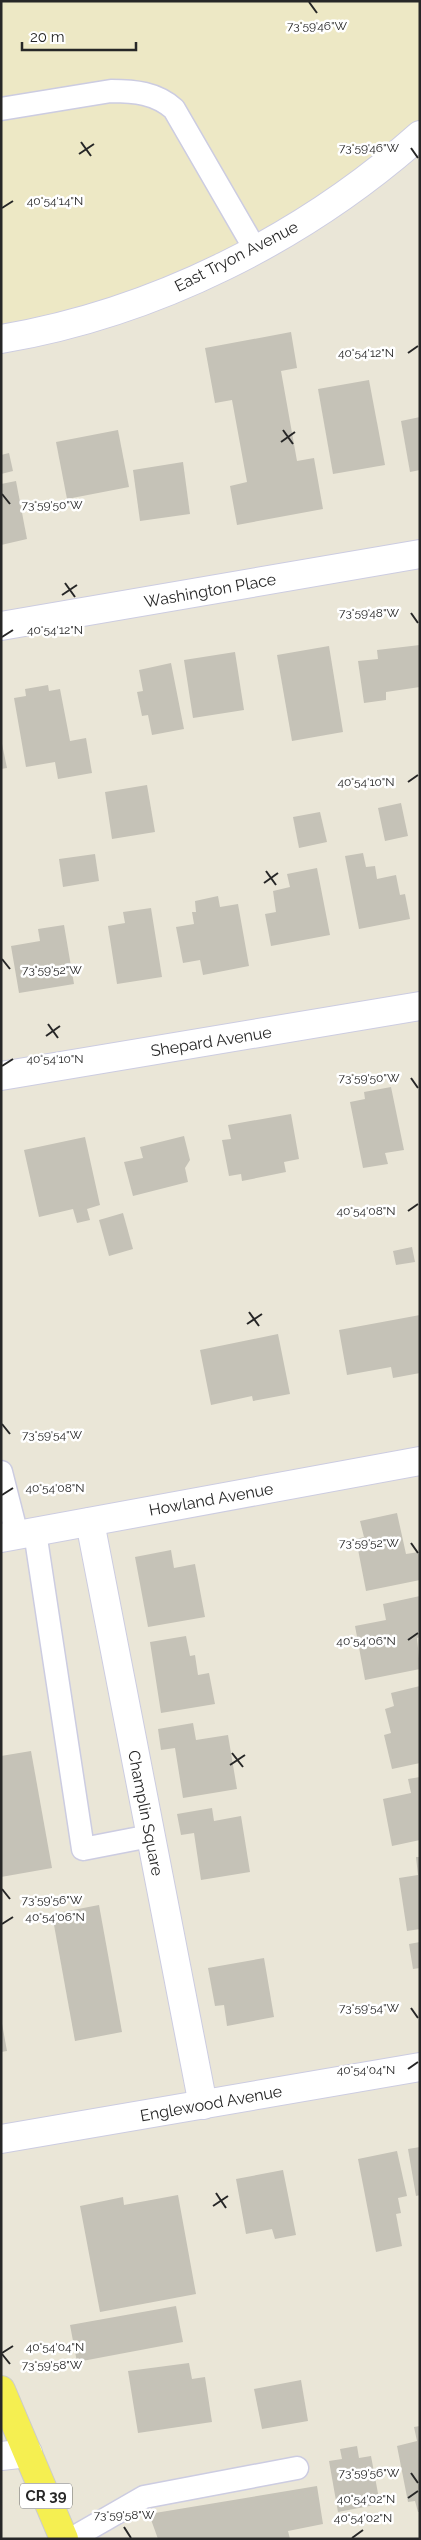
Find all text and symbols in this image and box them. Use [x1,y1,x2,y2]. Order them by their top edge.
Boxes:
text: 73°59'46"W [287,19,348,33]
scale bar [22,20,136,52]
text: 20 m [30,28,65,46]
text: 73°59'46"W [339,141,400,155]
text: 40°54'14"N [27,194,83,208]
street label: East Tryon Avenue [171,217,301,296]
text: 40°54'12"N [338,346,394,360]
text: 73°59'50"W [22,498,83,512]
street label: Washington Place [143,570,278,611]
text: 73°59'48"W [339,606,399,620]
text: 40°54'12"N [27,623,83,637]
text: 40°54'10"N [337,775,395,789]
text: 73°59'52"W [22,963,82,977]
street label: Shepard Avenue [149,1023,273,1060]
text: 40°54'10"N [26,1052,84,1066]
text: 73°59'50"W [339,1071,400,1085]
text: 40°54'08"N [336,1204,396,1218]
text: 73°59'54"W [22,1428,82,1442]
street label: Howland Avenue [147,1479,275,1520]
text: 40°54'08"N [25,1481,85,1495]
text: 73°59'52"W [339,1536,399,1550]
text: 40°54'06"N [336,1634,396,1648]
street label: Champlin Square [124,1749,167,1877]
text: 73°59'56"W [22,1893,83,1907]
text: 40°54'06"N [25,1910,85,1924]
text: 73°59'54"W [339,2001,399,2015]
text: 40°54'04"N [337,2063,395,2077]
street label: Englewood Avenue [139,2082,284,2125]
text: 40°54'04"N [26,2340,84,2354]
text: 73°59'58"W [22,2358,83,2372]
text: 73°59'56"W [339,2466,400,2480]
road number: CR 39 [20,2484,72,2508]
text: 40°54'02"N [337,2492,395,2506]
text: 73°59'58"W [94,2508,155,2522]
text: 40°54'02"N [334,2511,392,2525]

